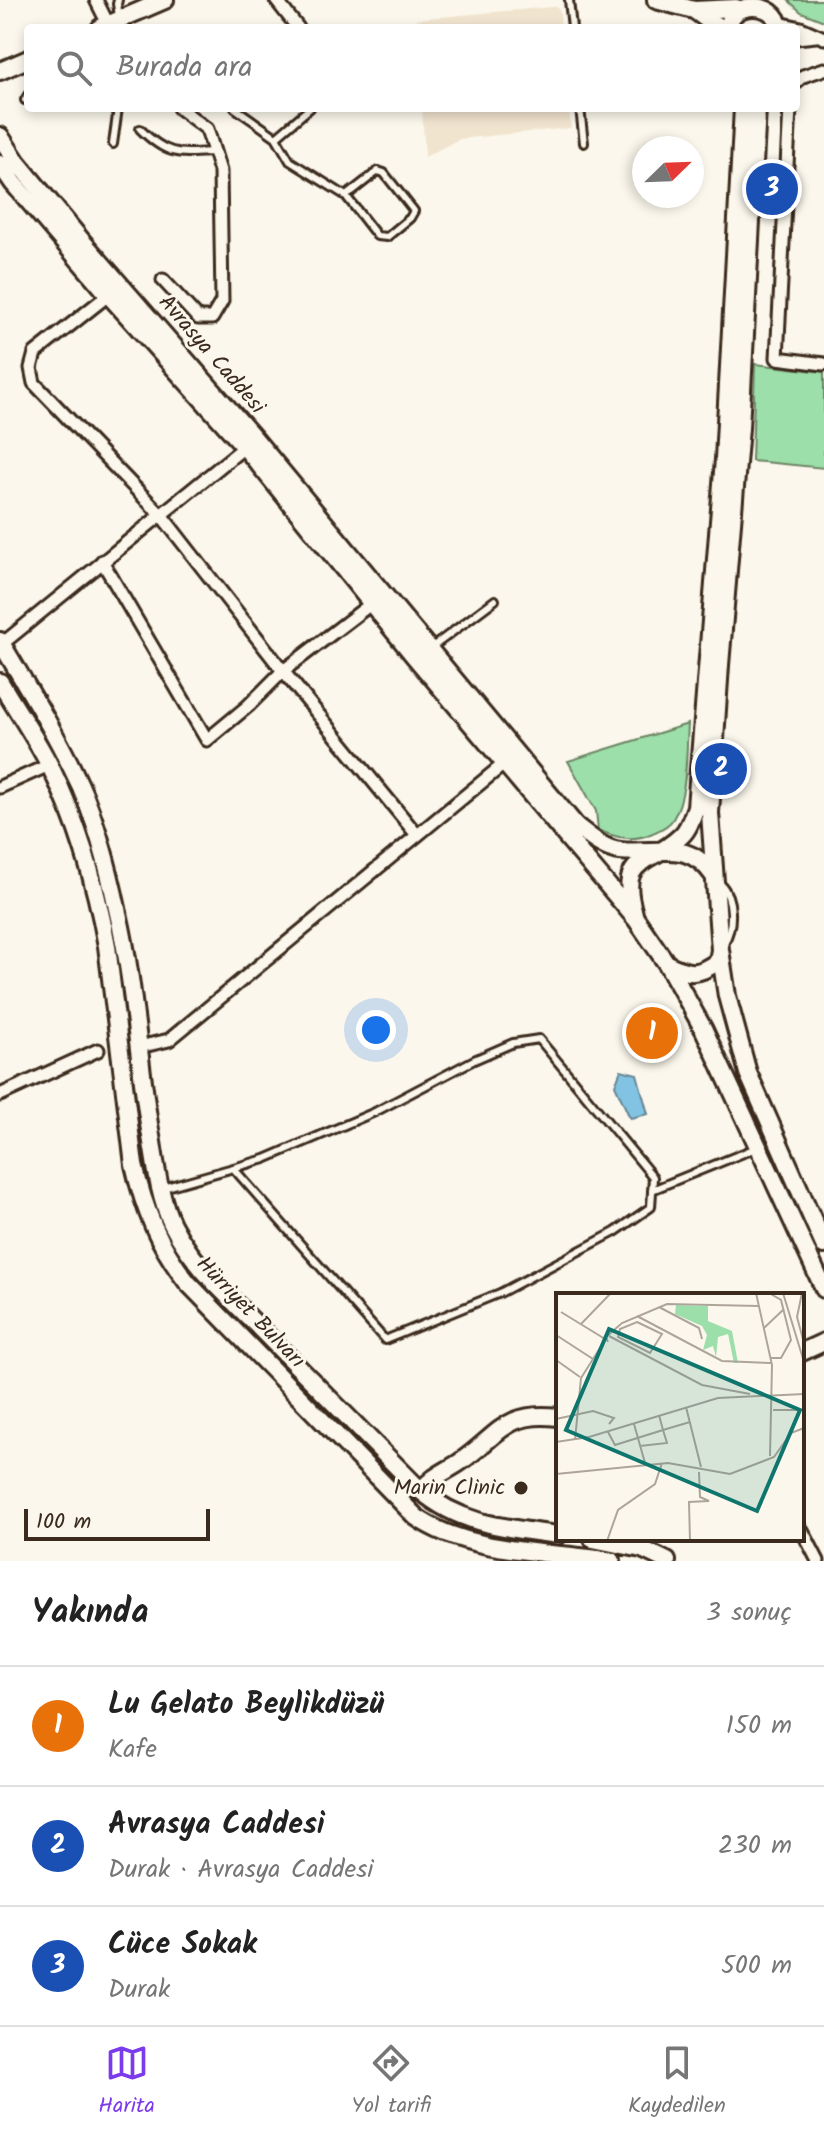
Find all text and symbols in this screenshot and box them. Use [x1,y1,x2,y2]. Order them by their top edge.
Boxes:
search box [24,24,800,112]
text: Burada ara [116,44,253,92]
icon: search [52,46,96,90]
north arrow [632,136,704,208]
pin: 3 [746,159,798,219]
street label: Avrasya Caddesi [149,287,274,423]
pin: 2 [695,739,747,799]
pin: 1 [626,1003,678,1063]
your location [356,1010,396,1050]
street label: Hürriyet Bulvarı [187,1249,313,1377]
inset map [556,1293,804,1541]
place label: Marin Clinic [394,1471,505,1506]
marker: Marin Clinic [512,1479,530,1497]
scale bar [24,1505,210,1541]
text: 100 m [36,1505,91,1540]
text: Yakında [32,1586,149,1640]
text: 3 sonuç [706,1592,792,1634]
text: Lu Gelato Beylikdüzü [108,1681,384,1729]
text: 1 [54,1705,62,1747]
text: 150 m [726,1705,792,1747]
text: Kafe [108,1729,157,1771]
text: Avrasya Caddesi [108,1801,325,1849]
text: 2 [50,1825,66,1867]
text: 230 m [718,1825,792,1867]
text: Durak · Avrasya Caddesi [108,1849,373,1891]
text: Cüce Sokak [108,1921,257,1969]
text: 3 [51,1945,65,1987]
text: 500 m [721,1945,792,1987]
text: Durak [108,1969,170,2011]
tab: Harita [98,2041,155,2124]
tab: Yol tarifi [351,2041,431,2124]
tab: Kaydedilen [628,2041,726,2124]

